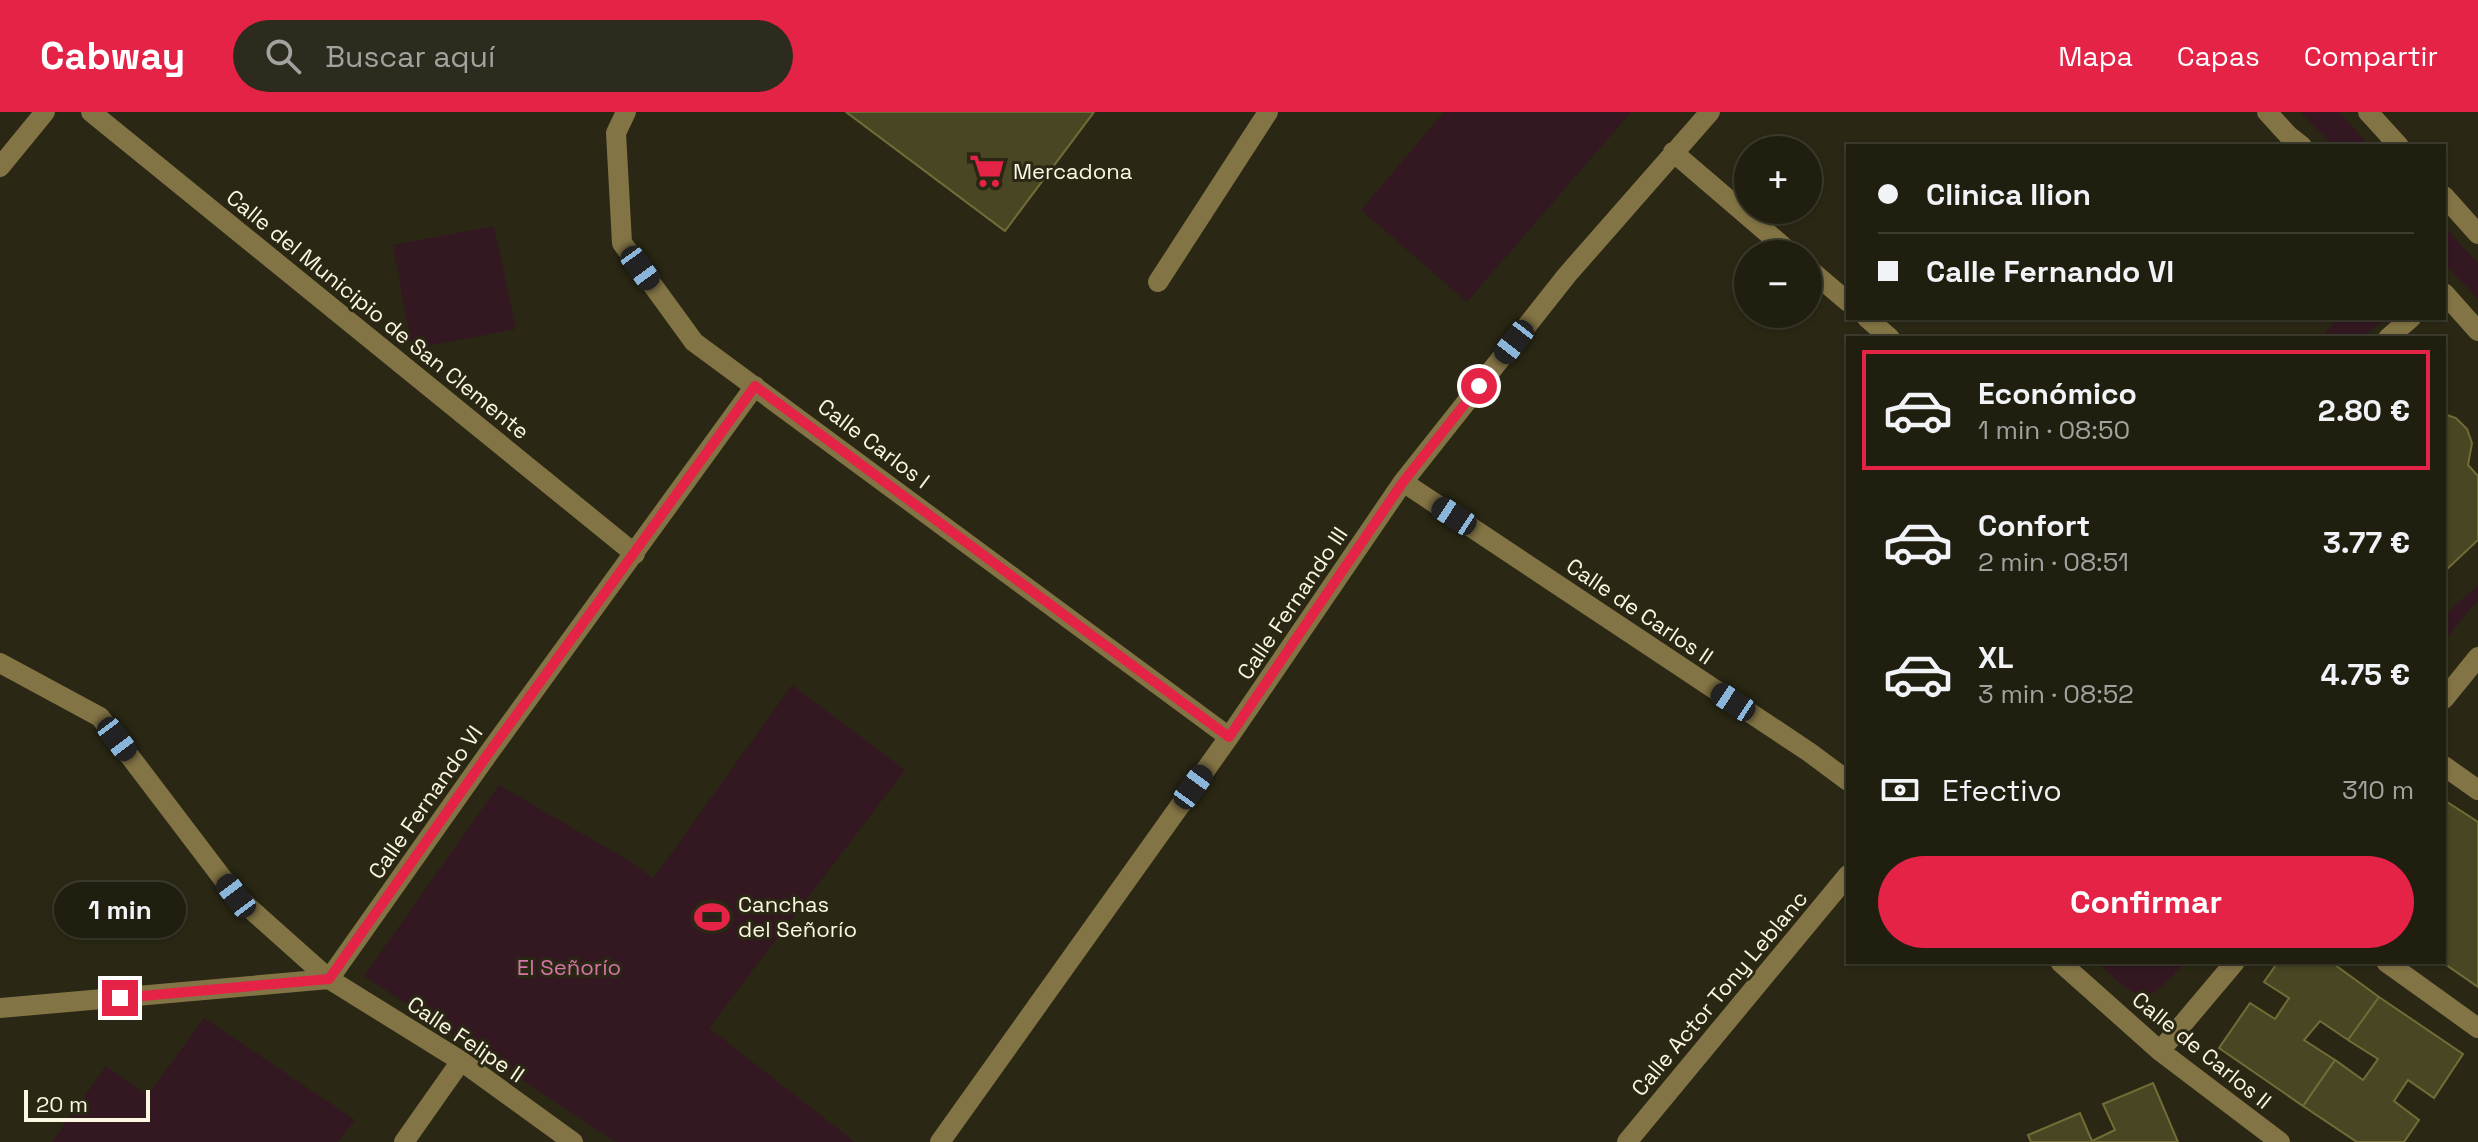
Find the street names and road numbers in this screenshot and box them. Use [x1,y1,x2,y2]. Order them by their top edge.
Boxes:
street label: Calle del Municipio de San Clemente [221,183,535,445]
street label: Calle Carlos I [813,392,935,494]
street label: Calle Fernando III [1230,521,1354,685]
street label: Calle de Carlos II [1561,552,1719,670]
street label: Calle Fernando VI [362,720,488,884]
street label: Calle Actor Tony Leblanc [1625,884,1813,1102]
street label: Calle de Carlos II [2127,985,2277,1115]
street label: Calle Felipe II [402,990,530,1088]

